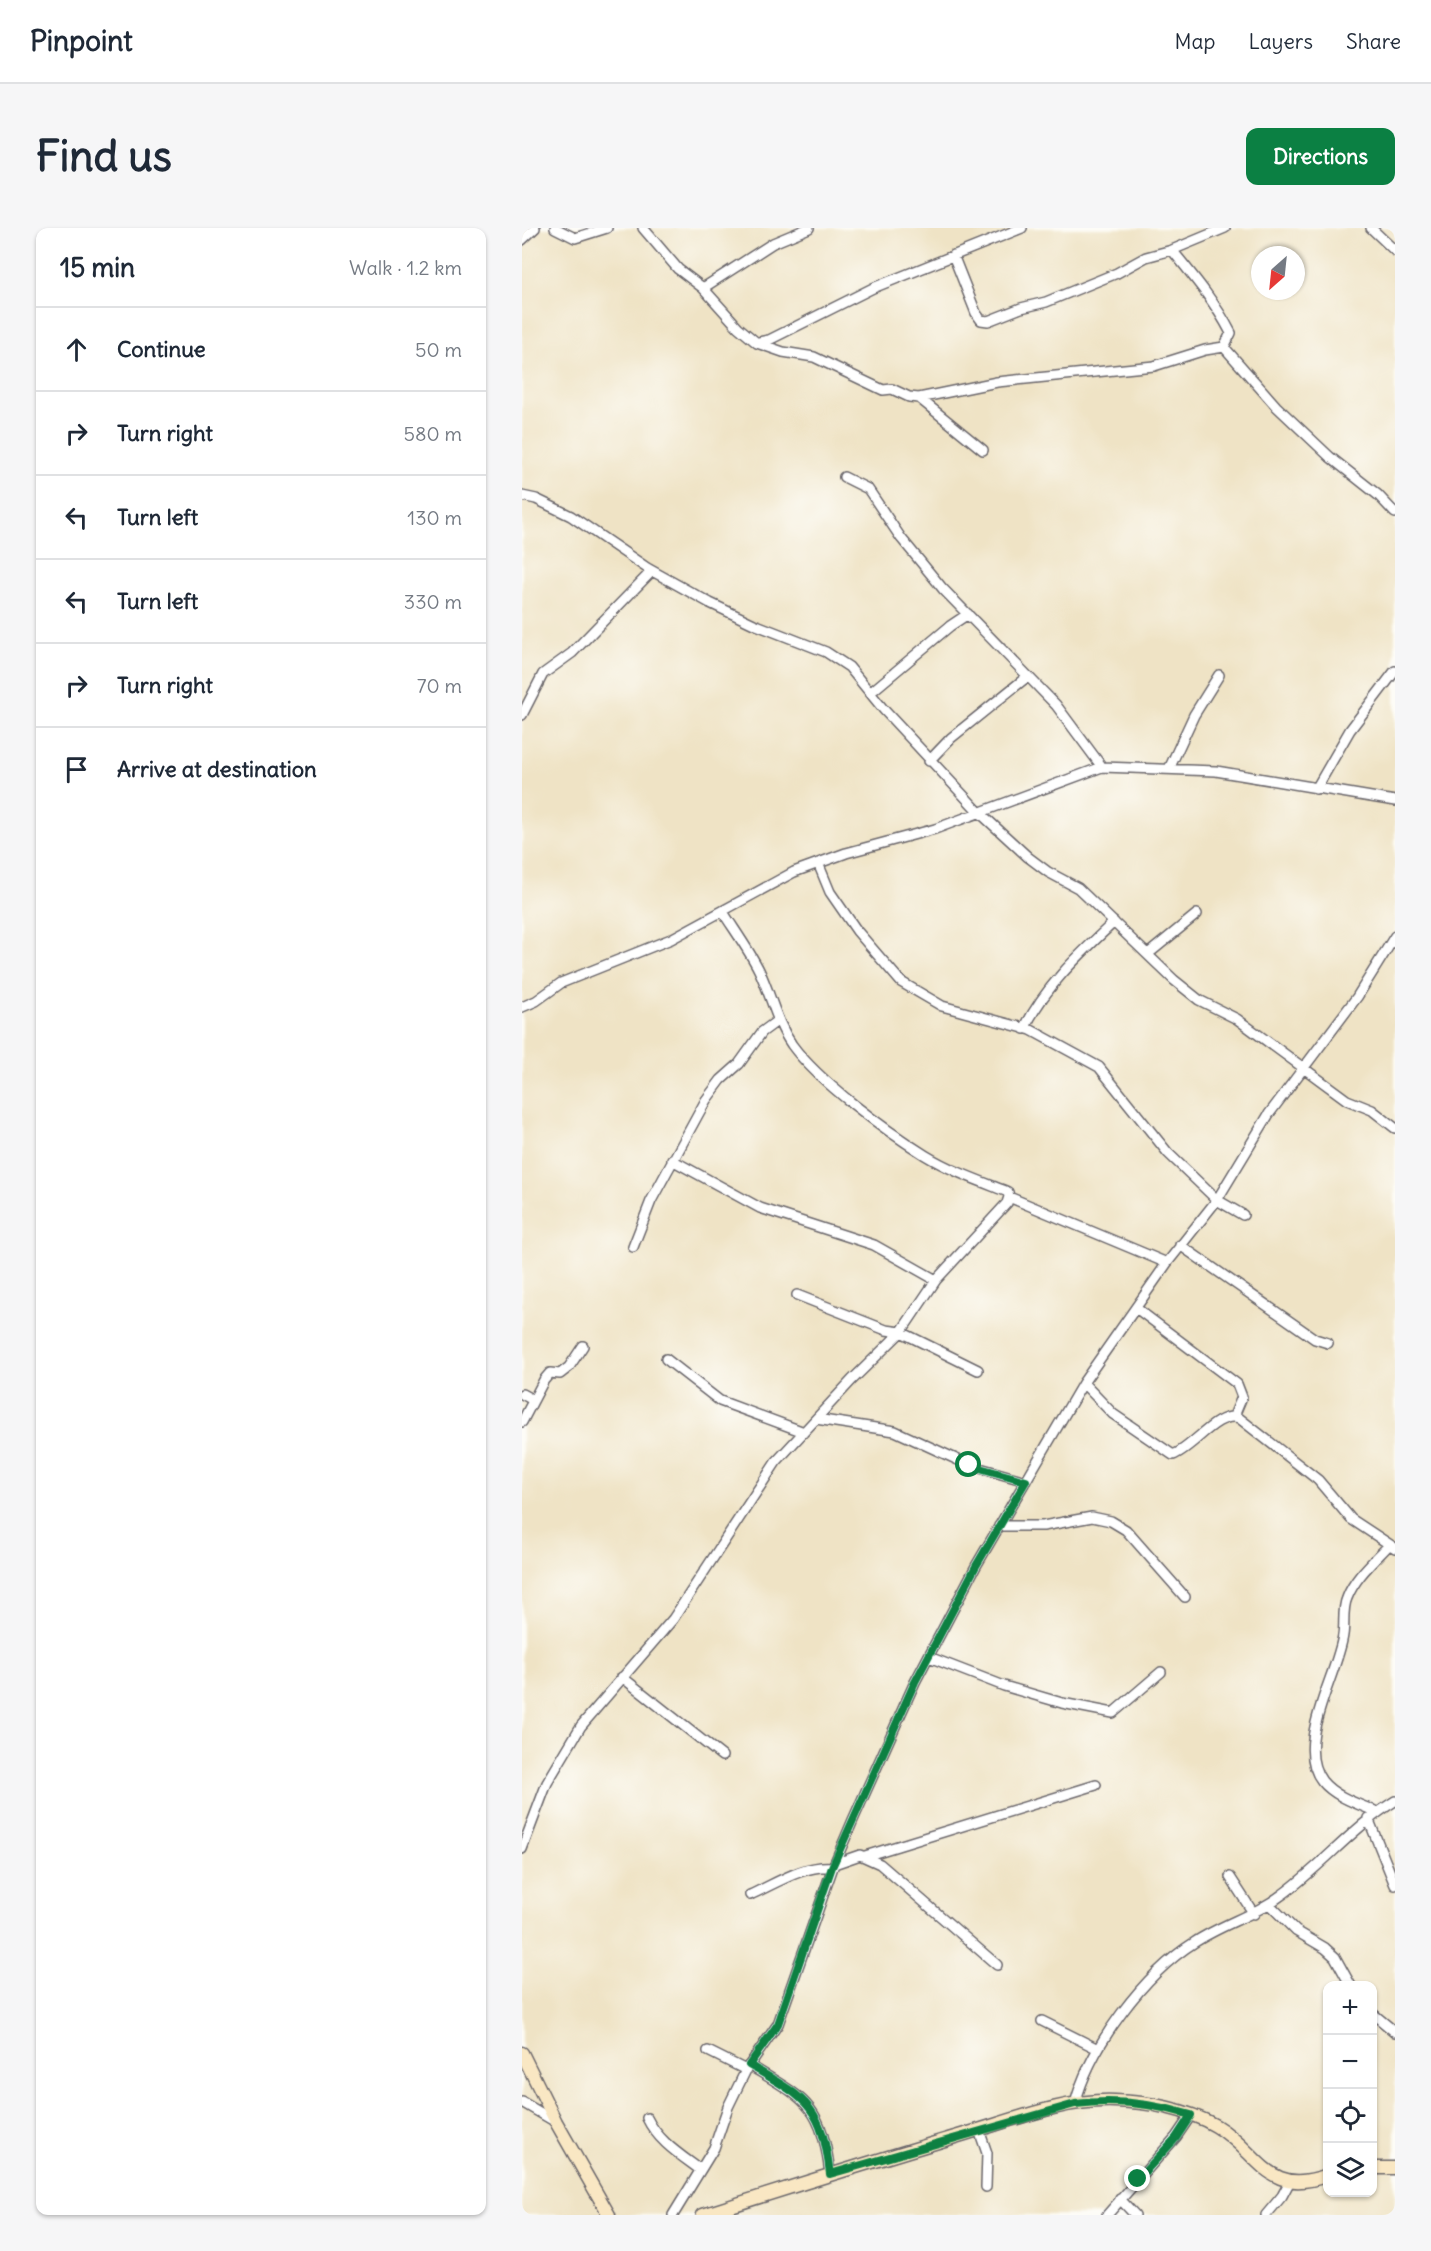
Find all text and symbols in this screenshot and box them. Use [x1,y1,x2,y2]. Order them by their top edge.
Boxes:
text: Pinpoint [30,23,133,59]
text: Map [1175,28,1215,55]
text: Layers [1248,28,1313,55]
text: Share [1346,28,1401,55]
button: Directions [1246,128,1395,185]
text: Find us [36,130,172,182]
north arrow [1251,246,1305,300]
text: 15 min [60,251,135,284]
text: Walk · 1.2 km [349,255,462,280]
icon: ahead [60,333,93,366]
text: Continue [117,335,206,363]
text: 50 m [415,337,462,362]
icon: right [60,417,93,450]
text: Turn right [117,419,213,447]
text: 580 m [404,421,462,446]
icon: left [60,501,93,534]
text: Turn left [117,503,198,531]
text: 130 m [407,505,462,530]
icon: left [60,585,93,618]
text: Turn left [117,587,198,615]
text: 330 m [404,589,462,614]
icon: right [60,669,93,702]
text: Turn right [117,671,213,699]
text: 70 m [417,673,462,698]
icon: arrive [60,753,93,786]
text: Arrive at destination [117,755,317,783]
route start [955,1451,981,1477]
map controls [1323,1981,1377,2197]
button: + [1323,1981,1377,2035]
button: − [1323,2035,1377,2089]
button: locate [1323,2089,1377,2143]
button: layers [1323,2143,1377,2197]
route end [1124,2165,1150,2191]

